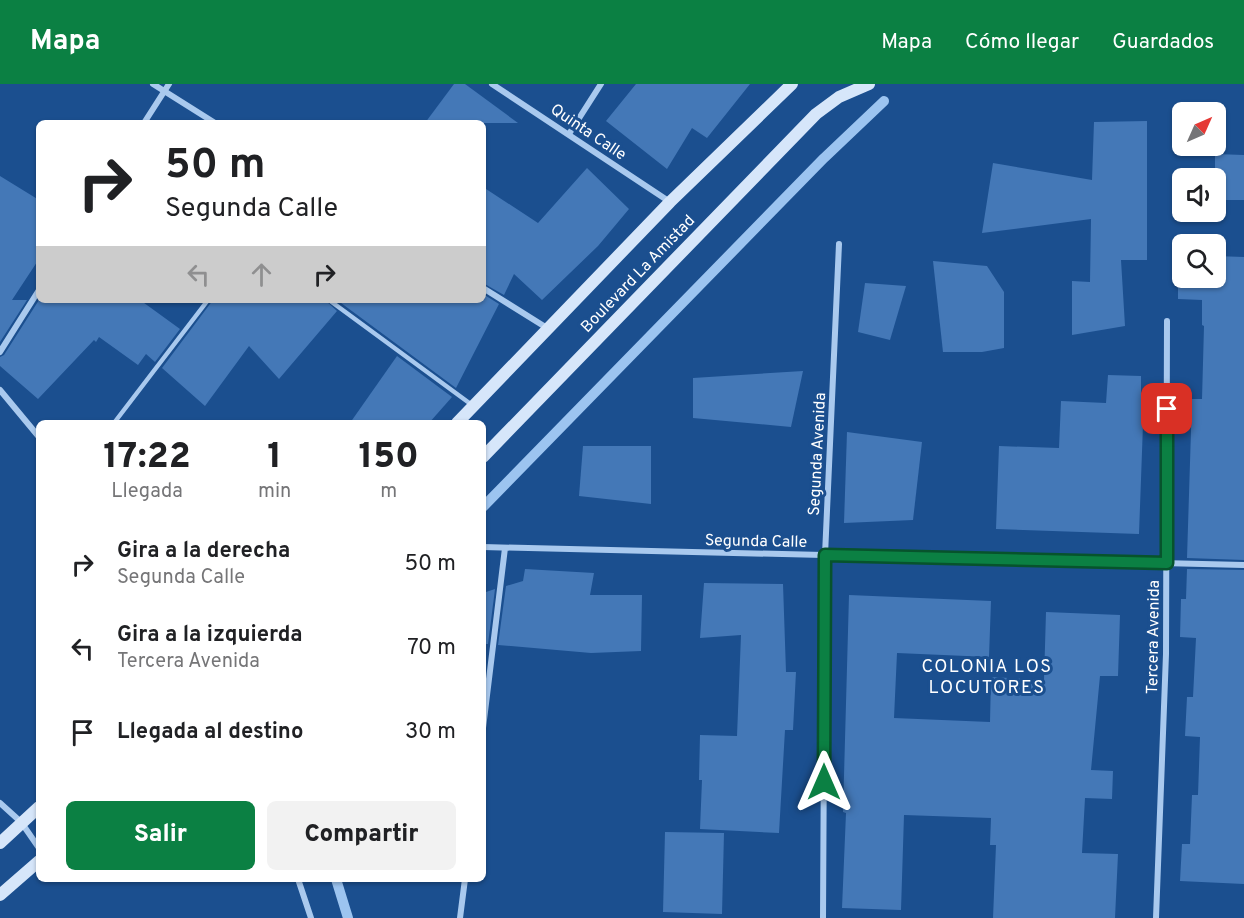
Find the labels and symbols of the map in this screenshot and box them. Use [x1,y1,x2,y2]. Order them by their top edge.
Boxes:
street label: Quinta Calle [546,100,630,165]
north arrow [1172,102,1226,156]
street label: Boulevard La Amistad [577,211,700,337]
pin [1141,383,1192,434]
street label: Segunda Avenida [805,392,831,516]
street label: Segunda Calle [705,531,807,553]
street label: Tercera Avenida [1143,580,1165,694]
district label: COLONIA LOS LOCUTORES [921,656,1053,700]
position arrow [792,750,856,814]

